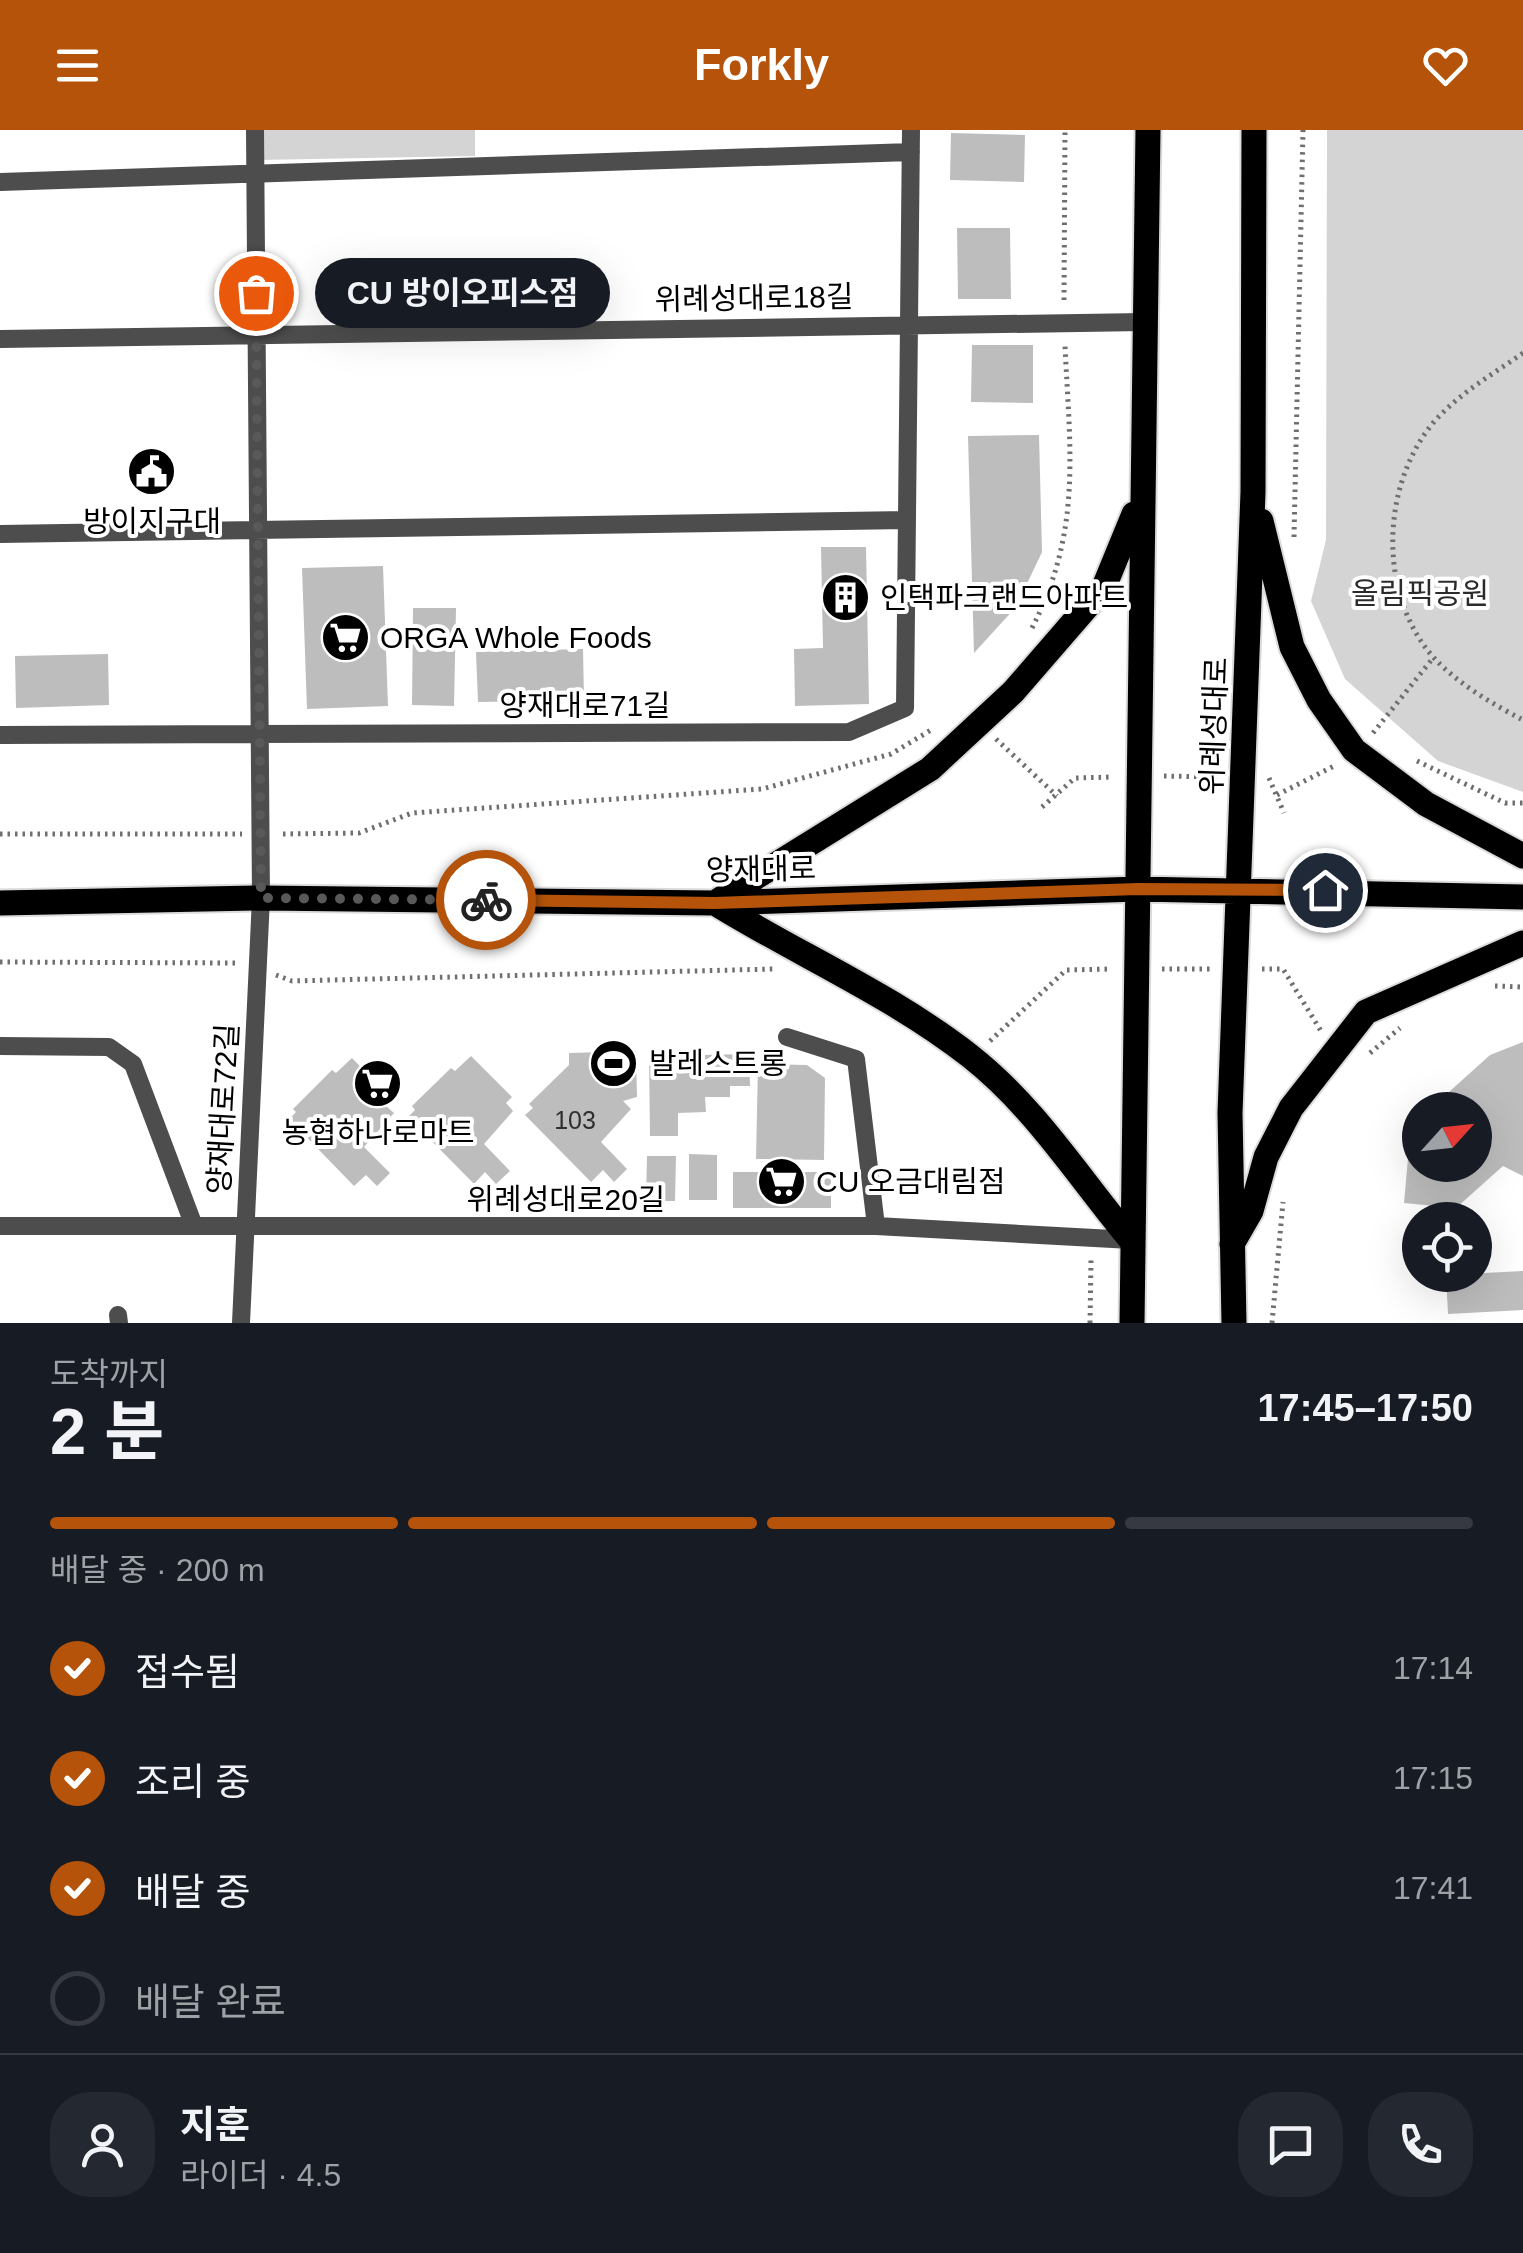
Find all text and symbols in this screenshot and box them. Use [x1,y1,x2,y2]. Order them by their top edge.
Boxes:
icon: menu [50,38,105,93]
icon: heart [1418,38,1473,93]
text: Forkly [694,39,829,90]
pin [214,251,299,336]
callout: CU 방이오피스점 [316,258,611,328]
icon: bag [229,266,284,321]
text: CU 방이오피스점 [347,275,578,311]
street label: 위례성대로18길 [654,280,854,316]
public building icon: 방이지구대 [126,446,178,498]
place label: 방이지구대 [83,505,221,538]
building icon: 인택파크랜드아파트 [819,571,871,623]
park label: 올림픽공원 [1351,577,1489,610]
place label: 인택파크랜드아파트 [880,581,1128,614]
supermarket icon: ORGA Whole Foods [319,611,371,663]
place label: ORGA Whole Foods [380,621,652,654]
street label: 위례성대로 [1195,656,1233,796]
street label: 양재대로71길 [499,689,671,722]
pin [1283,848,1368,933]
courier [436,850,536,950]
street label: 양재대로 [706,852,816,886]
icon: home [1298,863,1353,918]
icon: bike [459,873,514,928]
street label: 양재대로72길 [202,1023,244,1195]
sports icon: 발레스트롱 [588,1037,640,1089]
place label: 발레스트롱 [649,1047,787,1080]
supermarket icon: 농협하나로마트 [352,1057,404,1109]
north arrow [1402,1092,1492,1182]
map controls [1402,1092,1492,1292]
house number: 103 [554,1106,596,1134]
place label: 농협하나로마트 [281,1116,475,1149]
supermarket icon: CU 오금대림점 [755,1155,807,1207]
place label: CU 오금대림점 [816,1165,1006,1198]
street label: 위례성대로20길 [467,1183,665,1216]
button: locate [1402,1202,1492,1292]
text: 도착까지 [50,1356,168,1392]
text: 17:45–17:50 [1257,1387,1473,1429]
text: 2 분 [50,1395,164,1468]
text: 배달 중 · 200 m [50,1552,265,1588]
icon: check [50,1641,105,1696]
text: 17:14 [1393,1650,1473,1686]
text: 접수됨 [135,1651,240,1693]
icon: check [50,1751,105,1806]
text: 17:15 [1393,1760,1473,1796]
text: 조리 중 [135,1761,250,1803]
icon: check [50,1861,105,1916]
text: 17:41 [1393,1870,1473,1906]
text: 배달 중 [135,1871,250,1913]
text: 배달 완료 [135,1981,285,2023]
button: person [50,2092,155,2197]
button: chat [1238,2092,1343,2197]
button: phone [1368,2092,1473,2197]
text: 지훈 [180,2104,250,2146]
text: 라이더 · 4.5 [180,2157,341,2193]

